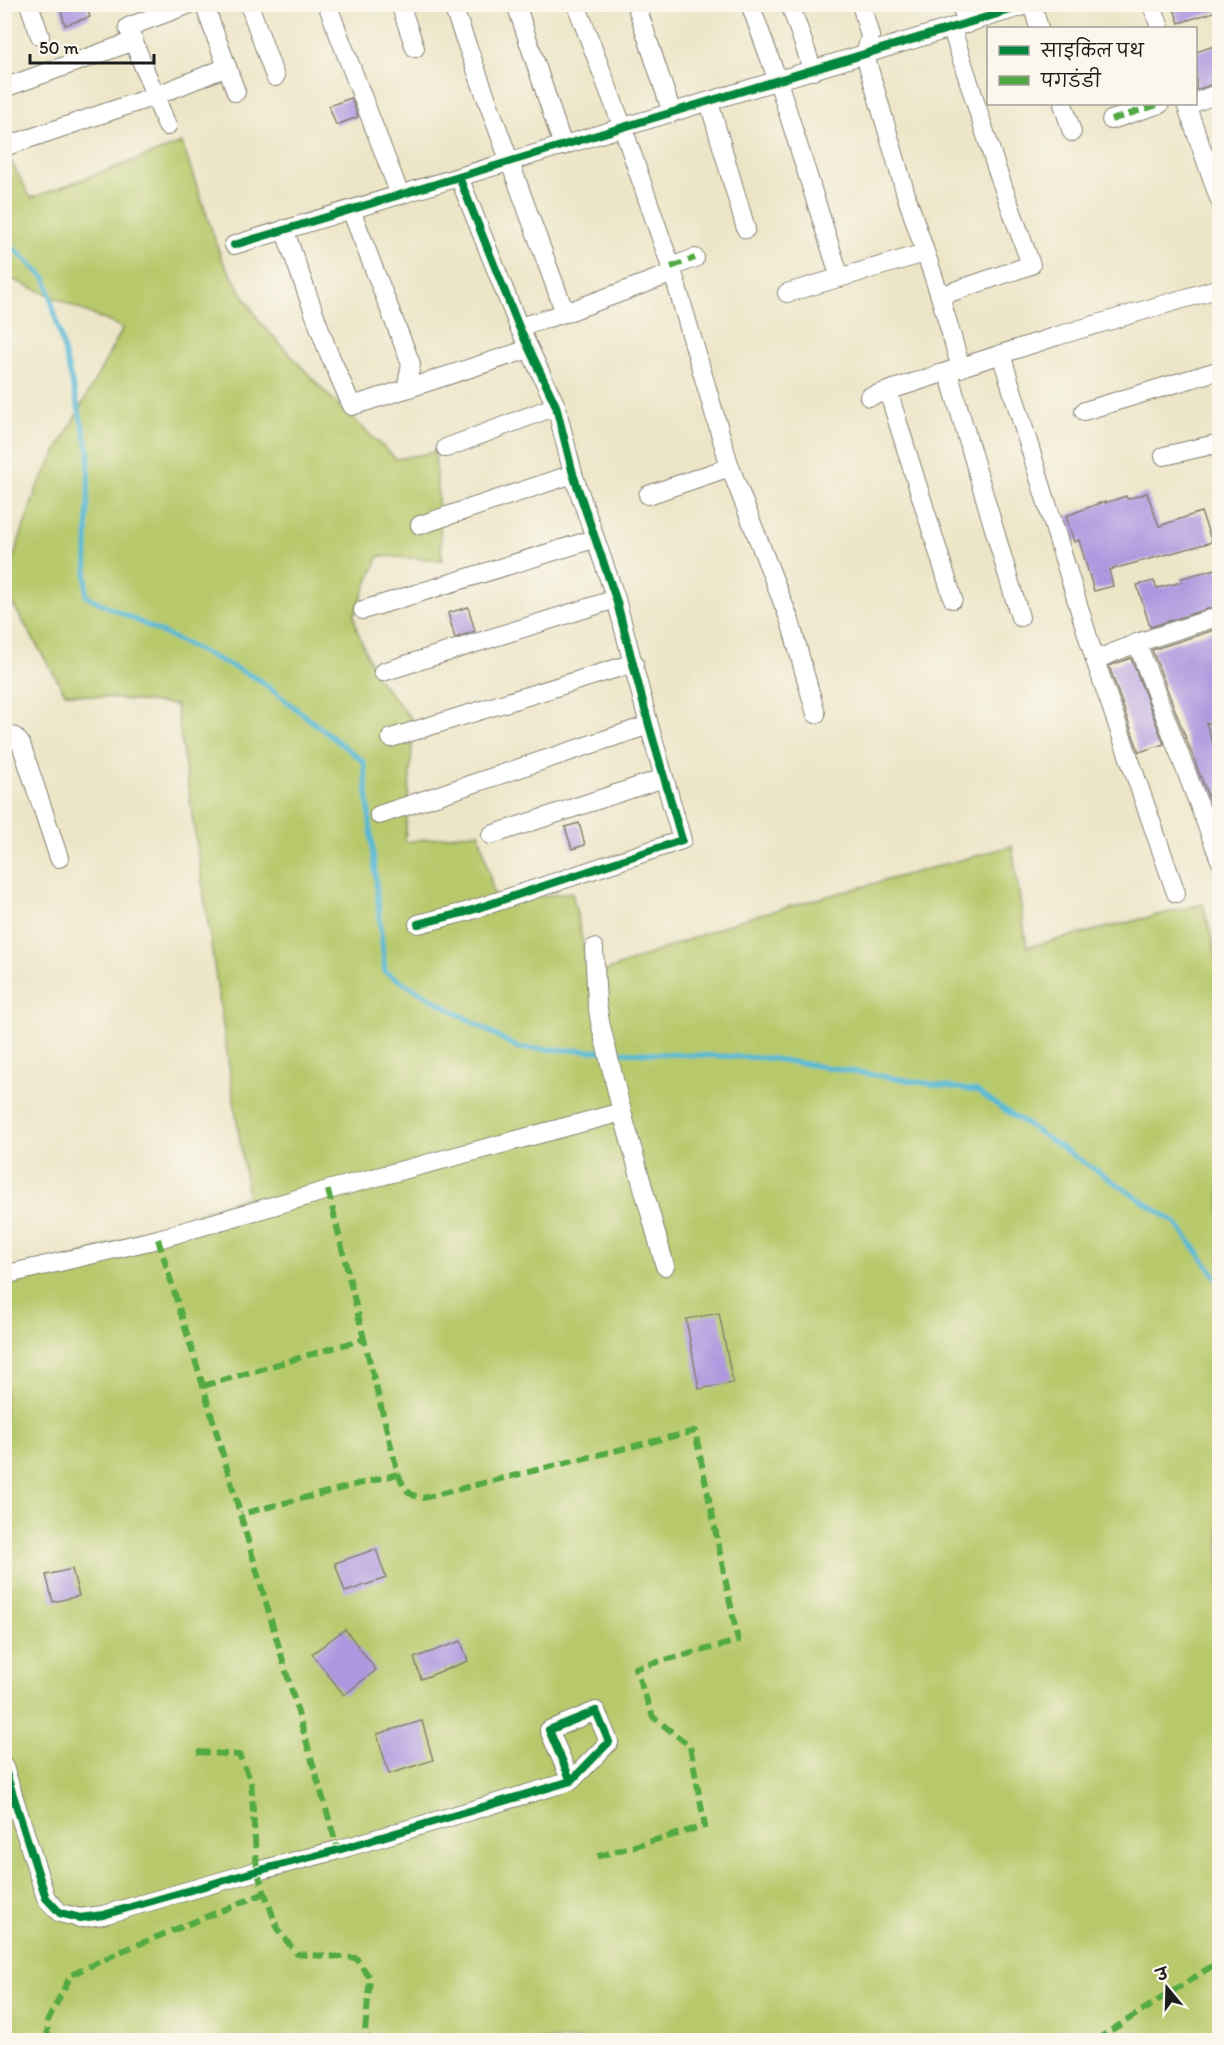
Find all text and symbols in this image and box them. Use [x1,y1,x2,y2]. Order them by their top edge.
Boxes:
scale bar [30,27,154,65]
legend [987,27,1197,105]
text: 50 m [39,37,79,59]
text: साइकिल पथ [1040,37,1145,62]
text: पगडंडी [1040,67,1101,92]
north arrow [1137,1958,1197,2018]
text: उ [1152,1963,1172,1986]

